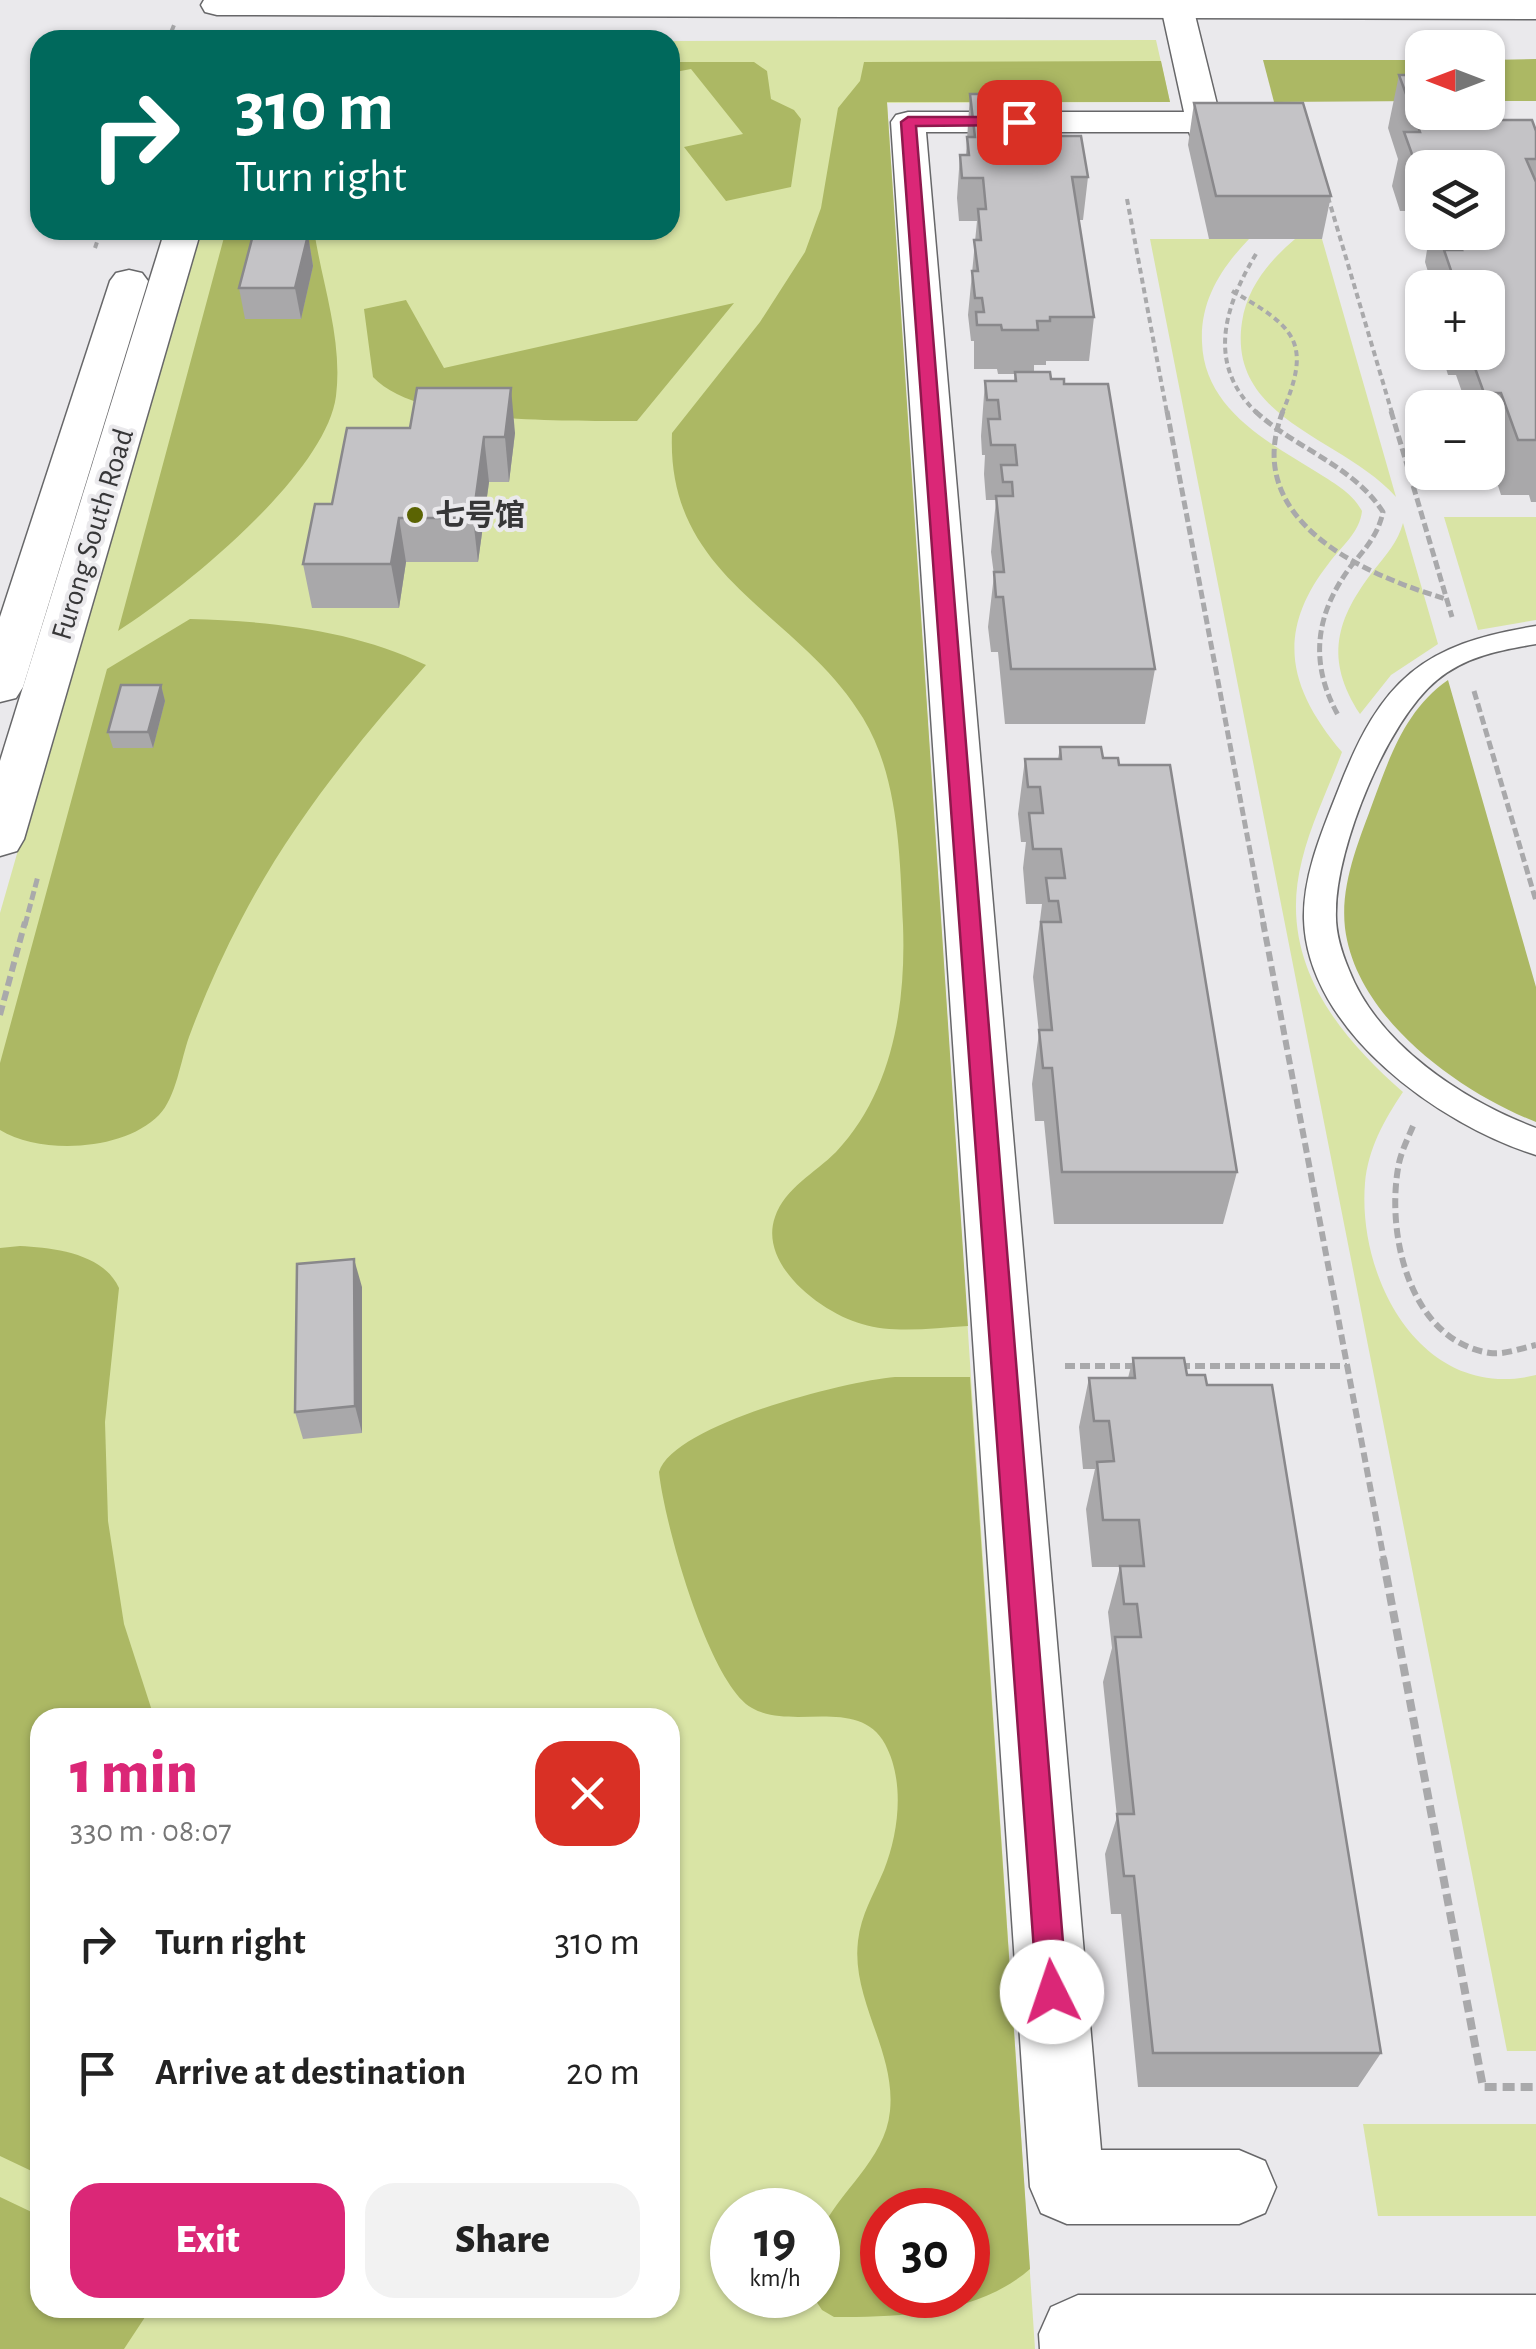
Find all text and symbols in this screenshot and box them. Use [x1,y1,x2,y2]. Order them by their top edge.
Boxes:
north arrow [1405,30,1505,130]
map controls [1405,30,1505,490]
icon: right [70,70,200,200]
text: 310 m [235,73,394,143]
pin [977,80,1062,165]
icon: arrive [992,95,1047,150]
button: layers [1405,150,1505,250]
text: Turn right [235,155,407,200]
button: + [1405,270,1505,370]
button: − [1405,390,1505,490]
street label: Furong South Road [47,425,139,643]
place label: 七号馆 [435,499,525,531]
marker: 七号馆 [404,504,426,526]
button: close [535,1741,640,1846]
text: 1 min [70,1744,198,1804]
text: 330 m · 08:07 [70,1815,232,1847]
icon: right [70,1916,125,1971]
text: Turn right [155,1924,305,1962]
text: 310 m [555,1924,640,1962]
position arrow [1000,1940,1104,2044]
icon: arrive [70,2046,125,2101]
text: Arrive at destination [155,2054,466,2092]
text: 20 m [566,2054,640,2092]
button: Exit [70,2183,345,2298]
button: Share [365,2183,640,2298]
speed limit sign: 30 [860,2188,990,2318]
text: 19 [754,2216,796,2266]
text: km/h [749,2266,801,2291]

